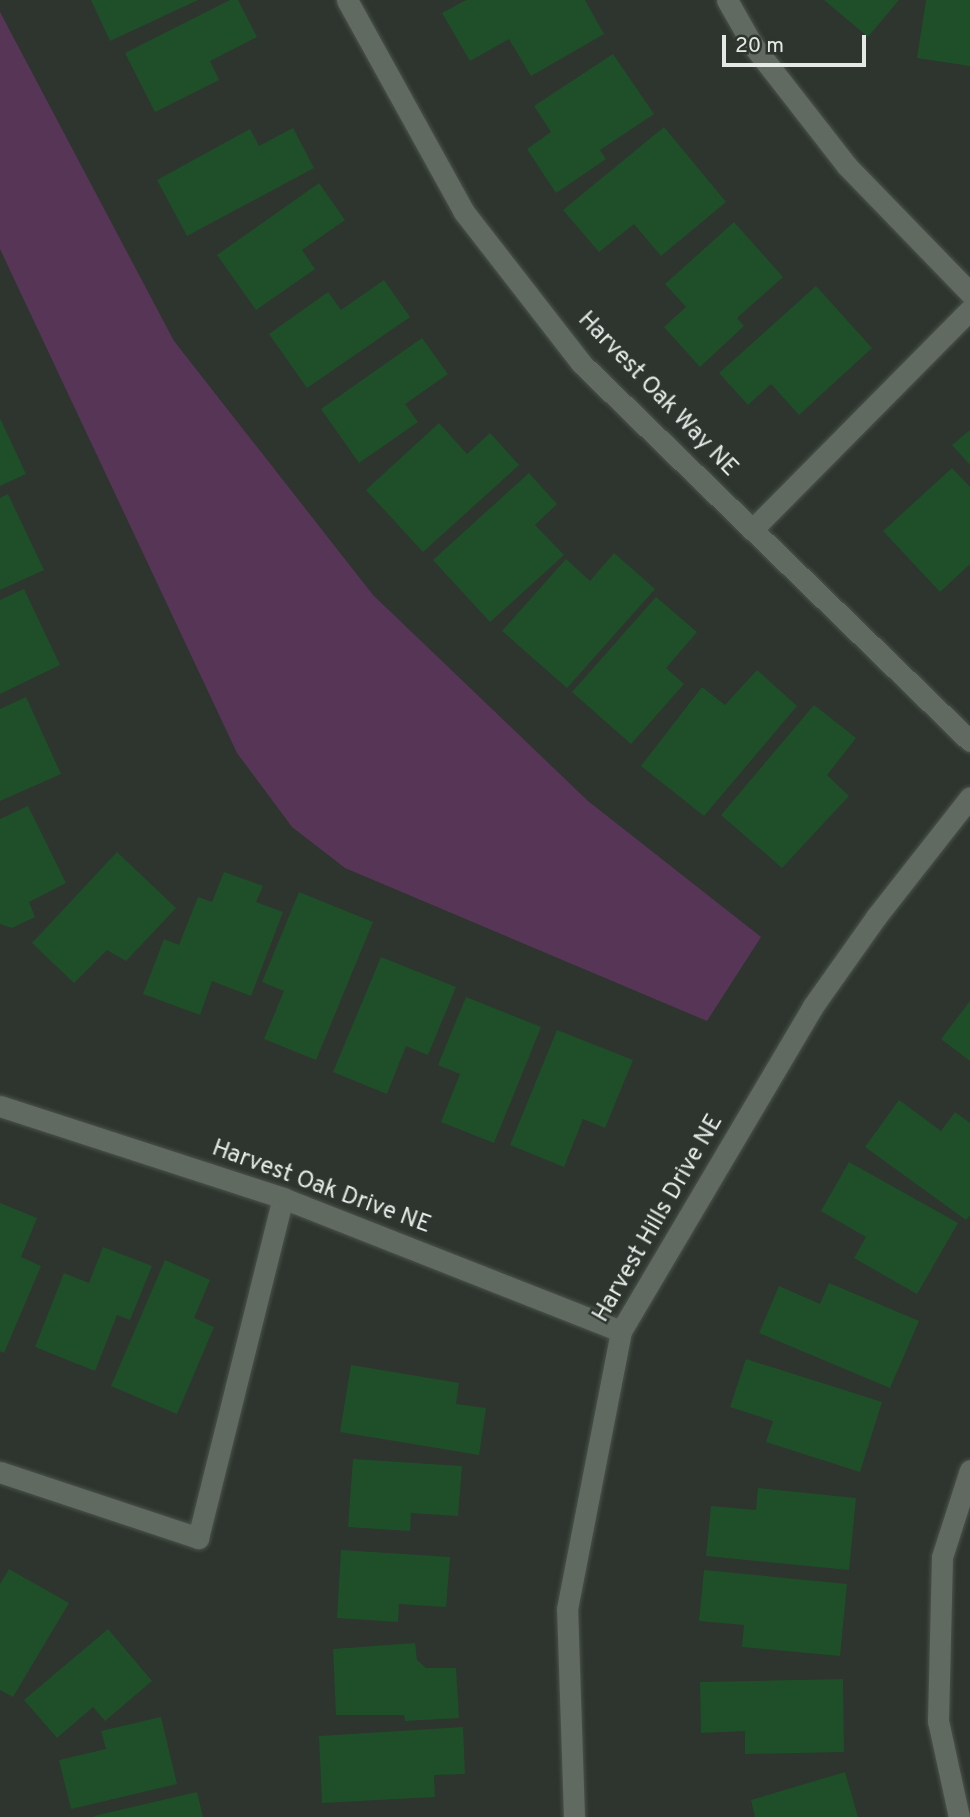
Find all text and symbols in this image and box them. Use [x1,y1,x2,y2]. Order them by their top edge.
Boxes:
scale bar [725,21,869,65]
text: 20 m [735,33,784,60]
street label: Harvest Oak Way NE [571,306,743,484]
street label: Harvest Hills Drive NE [588,1110,730,1328]
street label: Harvest Oak Drive NE [208,1135,434,1241]

